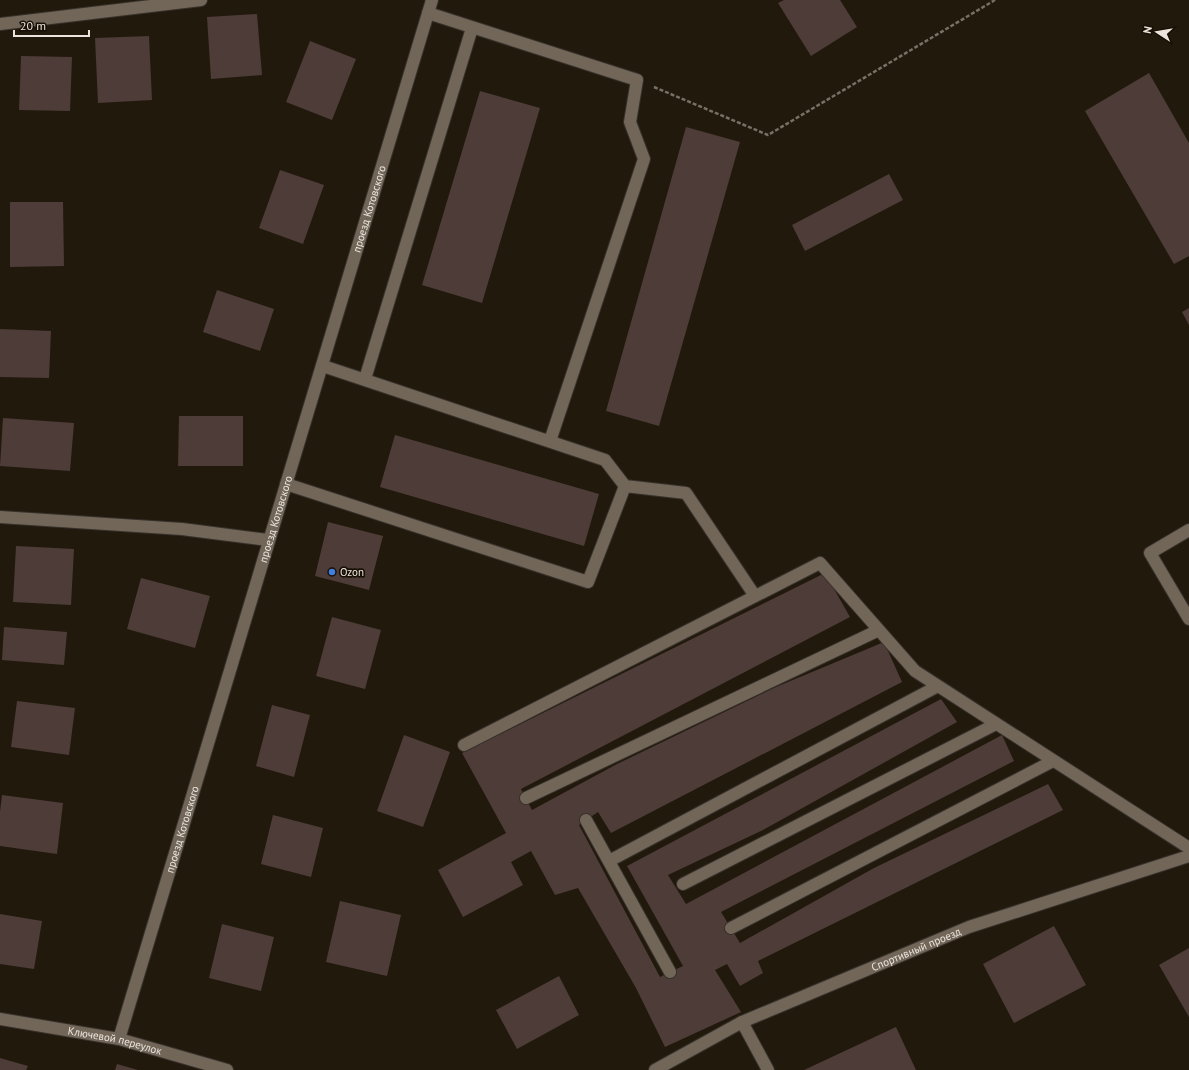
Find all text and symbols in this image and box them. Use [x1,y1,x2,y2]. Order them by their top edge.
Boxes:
scale bar [14,12,89,38]
north arrow [1137,12,1177,52]
text: 20 m [20,18,46,33]
text: N [1140,25,1155,35]
street label: проезд Котовского [349,164,389,254]
street label: проезд Котовского [256,474,295,564]
place label: Ozon [340,565,364,579]
marker: Ozon [327,567,337,577]
street label: проезд Котовского [162,784,202,875]
street label: Спортивный проезд [869,924,963,974]
street label: Ключевой переулок [67,1024,164,1058]

